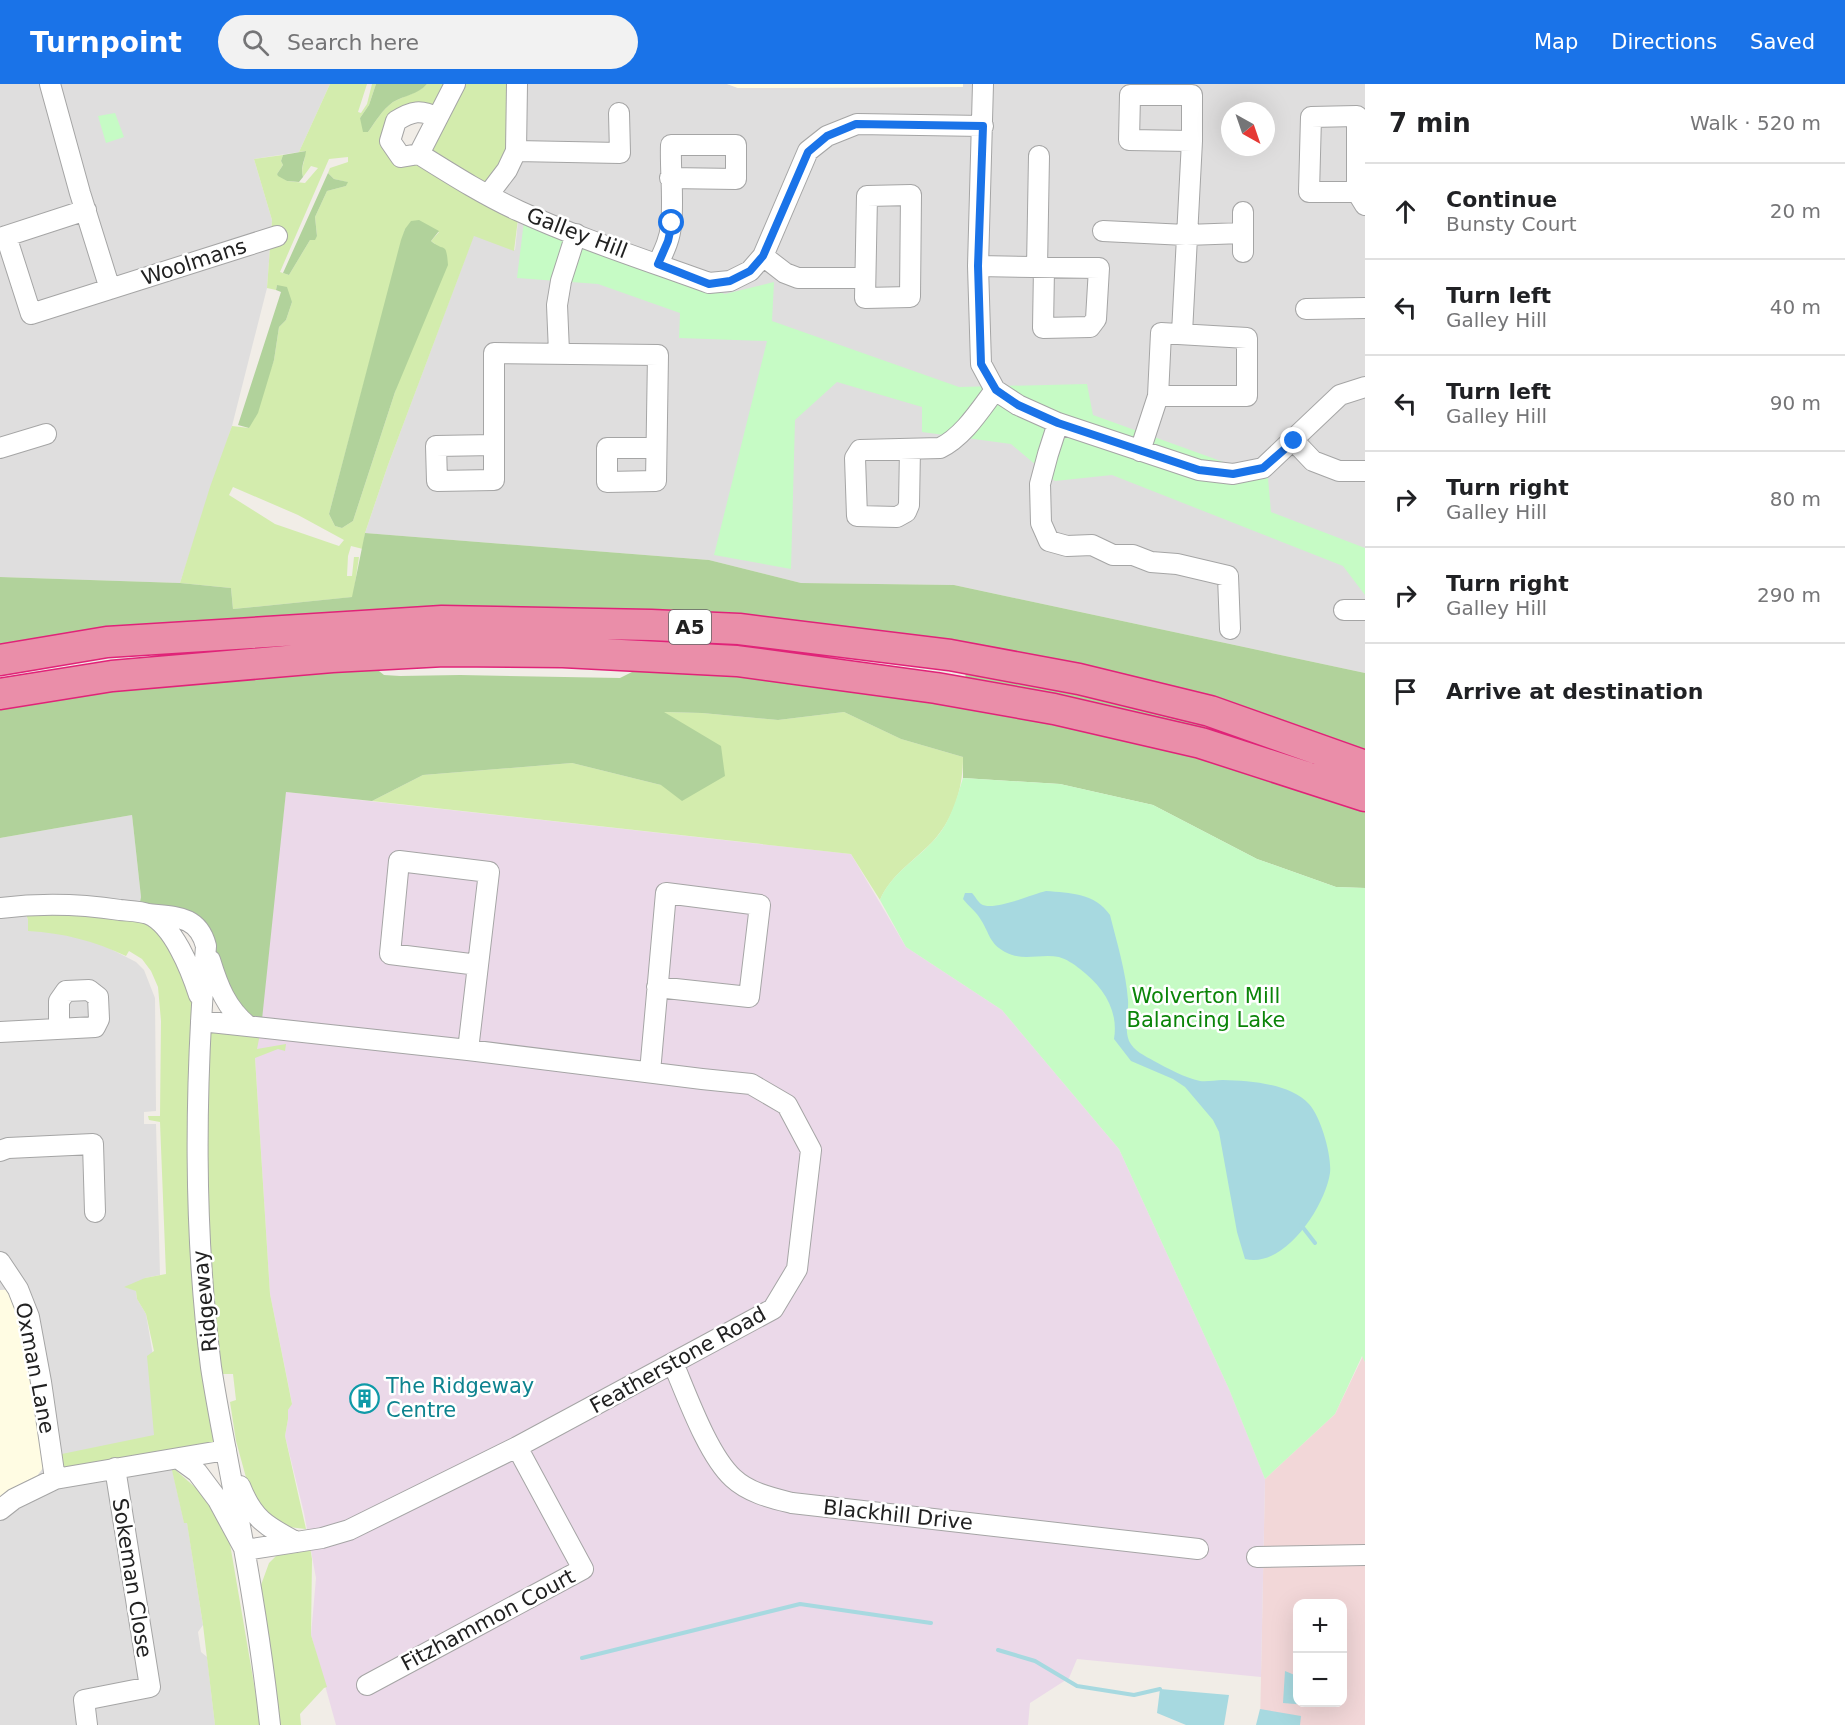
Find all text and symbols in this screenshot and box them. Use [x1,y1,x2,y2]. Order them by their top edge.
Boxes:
search box [218,15,638,69]
text: Turnpoint [30,26,182,59]
icon: search [239,26,272,59]
text: Search here [287,30,419,55]
text: Map [1534,30,1578,54]
text: Directions [1611,30,1717,54]
text: Saved [1750,30,1815,54]
north arrow [1221,102,1275,156]
text: 7 min [1389,108,1471,138]
text: Walk · 520 m [1690,111,1821,135]
text: Continue [1446,187,1557,212]
icon: ahead [1389,195,1422,228]
text: 20 m [1770,199,1821,223]
street label: Galley Hill [523,203,631,263]
route start [658,209,684,235]
text: Bunsty Court [1446,212,1576,236]
street label: Woolmans [139,234,249,290]
text: Turn left [1446,283,1551,308]
icon: left [1389,291,1422,324]
text: 40 m [1770,295,1821,319]
text: Galley Hill [1446,308,1547,332]
text: Turn left [1446,379,1551,404]
icon: left [1389,387,1422,420]
text: 90 m [1770,391,1821,415]
text: Galley Hill [1446,404,1547,428]
route end [1280,427,1306,453]
text: Turn right [1446,475,1569,500]
icon: right [1389,483,1422,516]
text: 80 m [1770,487,1821,511]
text: Galley Hill [1446,500,1547,524]
text: Turn right [1446,571,1569,596]
icon: right [1389,579,1422,612]
text: 290 m [1757,583,1821,607]
text: Galley Hill [1446,596,1547,620]
road number: A5 [669,610,711,644]
icon: arrive [1389,675,1422,708]
text: Arrive at destination [1446,679,1703,704]
park label: Wolverton Mill Balancing Lake [1127,984,1285,1032]
street label: Ridgeway [188,1249,222,1353]
street label: Oxman Lane [11,1300,59,1436]
street label: Featherstone Road [586,1302,770,1418]
place label: The Ridgeway Centre [385,1374,534,1422]
building icon: The Ridgeway Centre [349,1382,381,1414]
street label: Blackhill Drive [822,1495,974,1535]
street label: Sokeman Close [108,1497,156,1659]
street label: Fitzhammon Court [397,1564,579,1676]
map controls [1293,1599,1347,1707]
button: + [1293,1599,1347,1653]
button: − [1293,1653,1347,1707]

